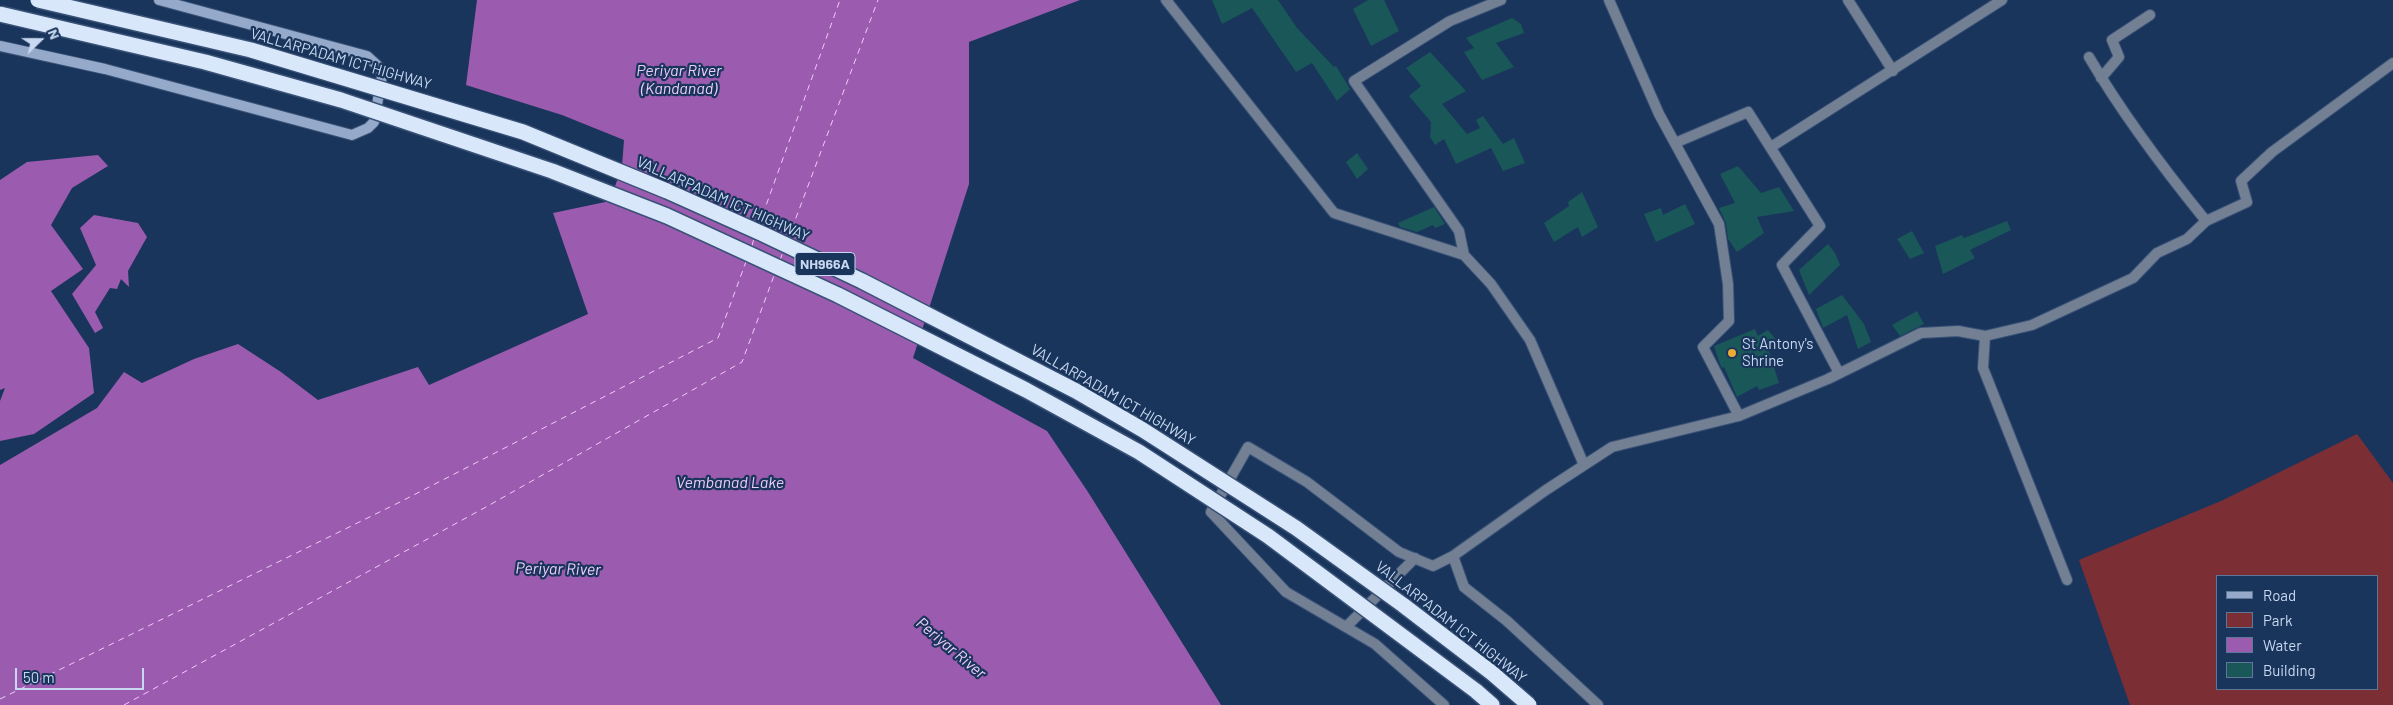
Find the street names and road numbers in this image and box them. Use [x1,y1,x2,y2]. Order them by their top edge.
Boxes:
street label: VALLARPADAM ICT HIGHWAY [249,25,433,93]
street label: VALLARPADAM ICT HIGHWAY [634,153,812,245]
road number: NH966A [795,252,855,276]
street label: VALLARPADAM ICT HIGHWAY [1027,340,1199,450]
street label: VALLARPADAM ICT HIGHWAY [1372,557,1530,687]

